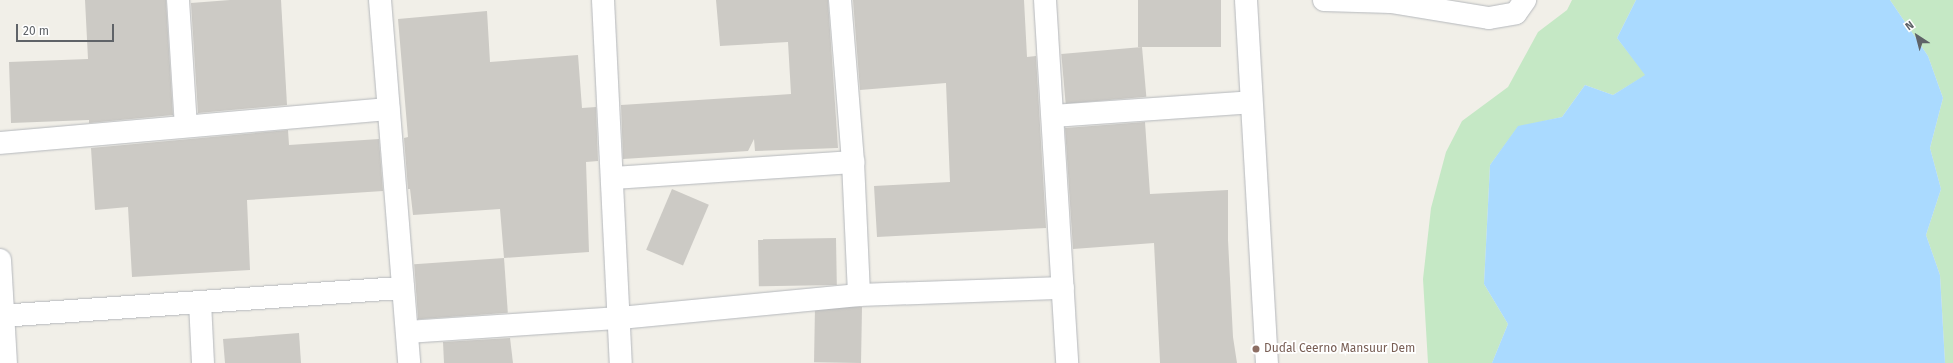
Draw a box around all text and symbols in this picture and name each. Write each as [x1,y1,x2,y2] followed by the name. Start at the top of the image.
[18,16,116,42] scale bar
[1897,16,1937,56] north arrow
[1903,18,1916,33] text: N
[23,24,49,38] text: 20 m
[1264,342,1415,356] place label: Duɗal Ceerno Mansuur Dem
[1251,344,1261,354] marker: Duɗal Ceerno Mansuur Dem

